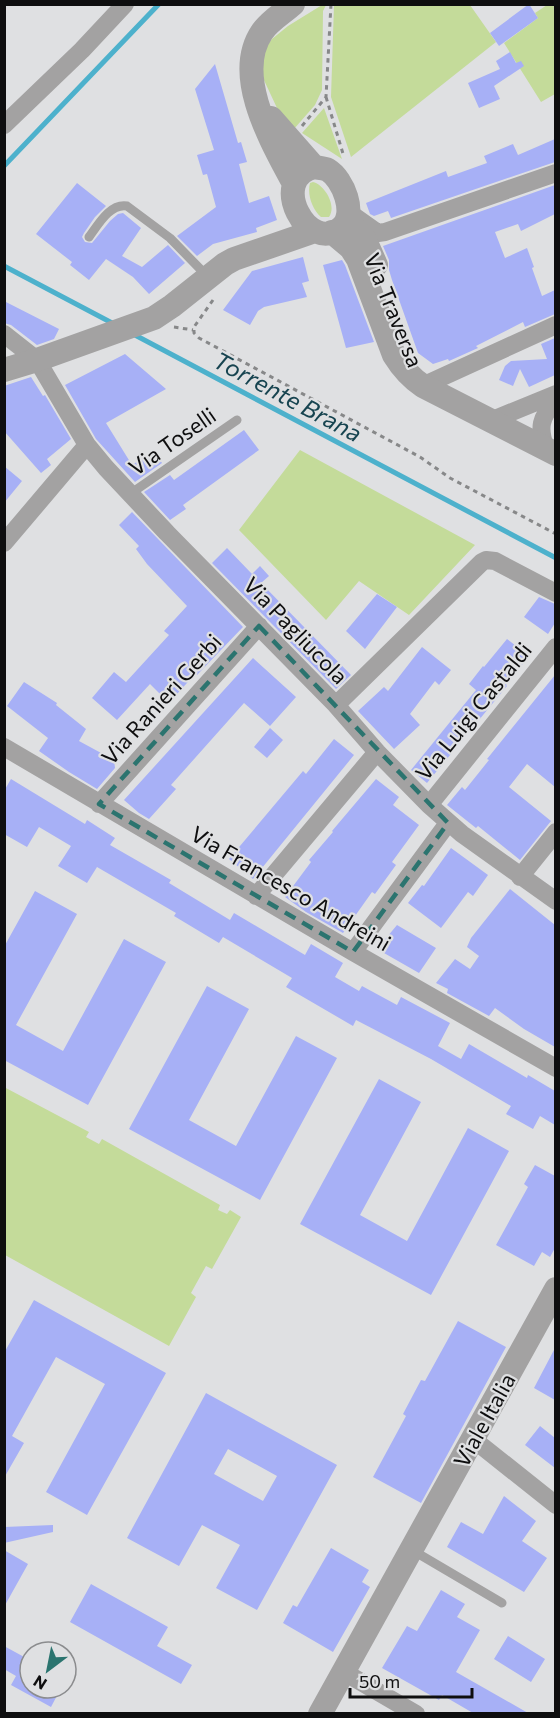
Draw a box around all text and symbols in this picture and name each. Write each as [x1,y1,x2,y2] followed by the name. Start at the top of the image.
[359,249,429,371] street label: Via Traversa
[209,345,367,447] water label: Torrente Brana
[123,401,221,481] street label: Via Toselli
[238,571,354,689] street label: Via Pagliucola
[95,628,227,770] street label: Via Ranieri Gerbi
[409,637,537,785] street label: Via Luigi Castaldi
[186,820,396,956] street label: Via Francesco Andreini
[447,1368,521,1472] street label: Viale Italia
[18,1640,78,1700] north arrow
[350,1661,472,1699] scale bar
[359,1670,400,1692] text: 50 m
[30,1672,50,1694] text: N

